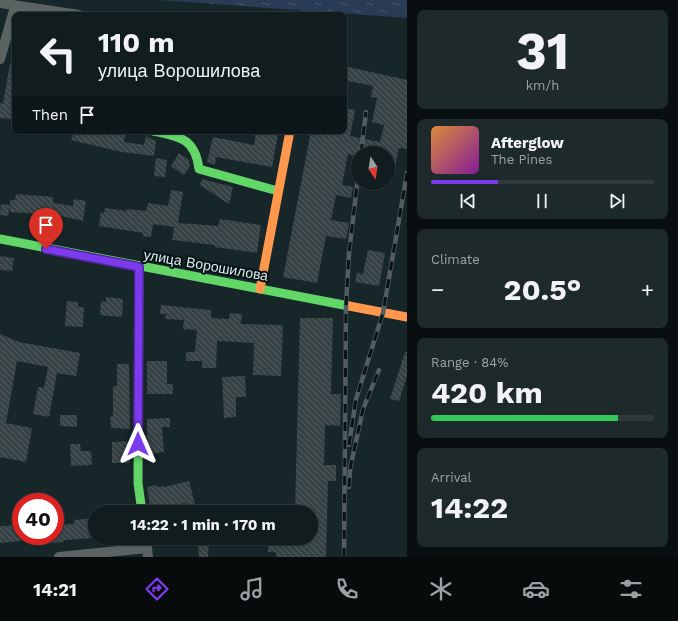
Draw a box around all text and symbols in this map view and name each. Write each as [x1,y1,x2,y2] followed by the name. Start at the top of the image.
[516,21,569,82] text: 31
[98,26,175,59] text: 110 m
[32,28,84,80] icon: left
[98,60,260,81] text: улица Ворошилова
[526,78,559,93] text: km/h
[76,104,98,126] icon: arrive
[32,106,68,124] text: Then
[491,134,564,152] text: Afterglow
[351,146,395,190] north arrow
[351,146,395,190] map controls
[491,152,552,167] text: The Pines
[457,190,479,212] icon: previous
[531,190,553,212] icon: pause
[606,190,628,212] icon: next
[29,208,63,249] pin
[35,214,57,236] icon: arrive
[142,246,270,284] street label: улица Ворошилова
[431,252,480,267] text: Climate
[504,272,581,307] text: 20.5°
[431,277,444,302] text: −
[641,277,654,302] text: +
[431,355,508,370] text: Range · 84%
[431,375,543,410] text: 420 km
[117,423,159,465] position arrow
[431,470,472,485] text: Arrival
[431,490,508,525] text: 14:22
[12,493,64,545] speed limit sign: 40
[130,516,276,534] text: 14:22 · 1 min · 170 m
[143,575,171,603] icon: directions
[238,575,266,603] icon: music
[333,575,361,603] icon: phone
[427,575,455,603] icon: climate
[522,575,550,603] icon: car
[617,575,645,603] icon: filters
[33,579,77,600] text: 14:21

